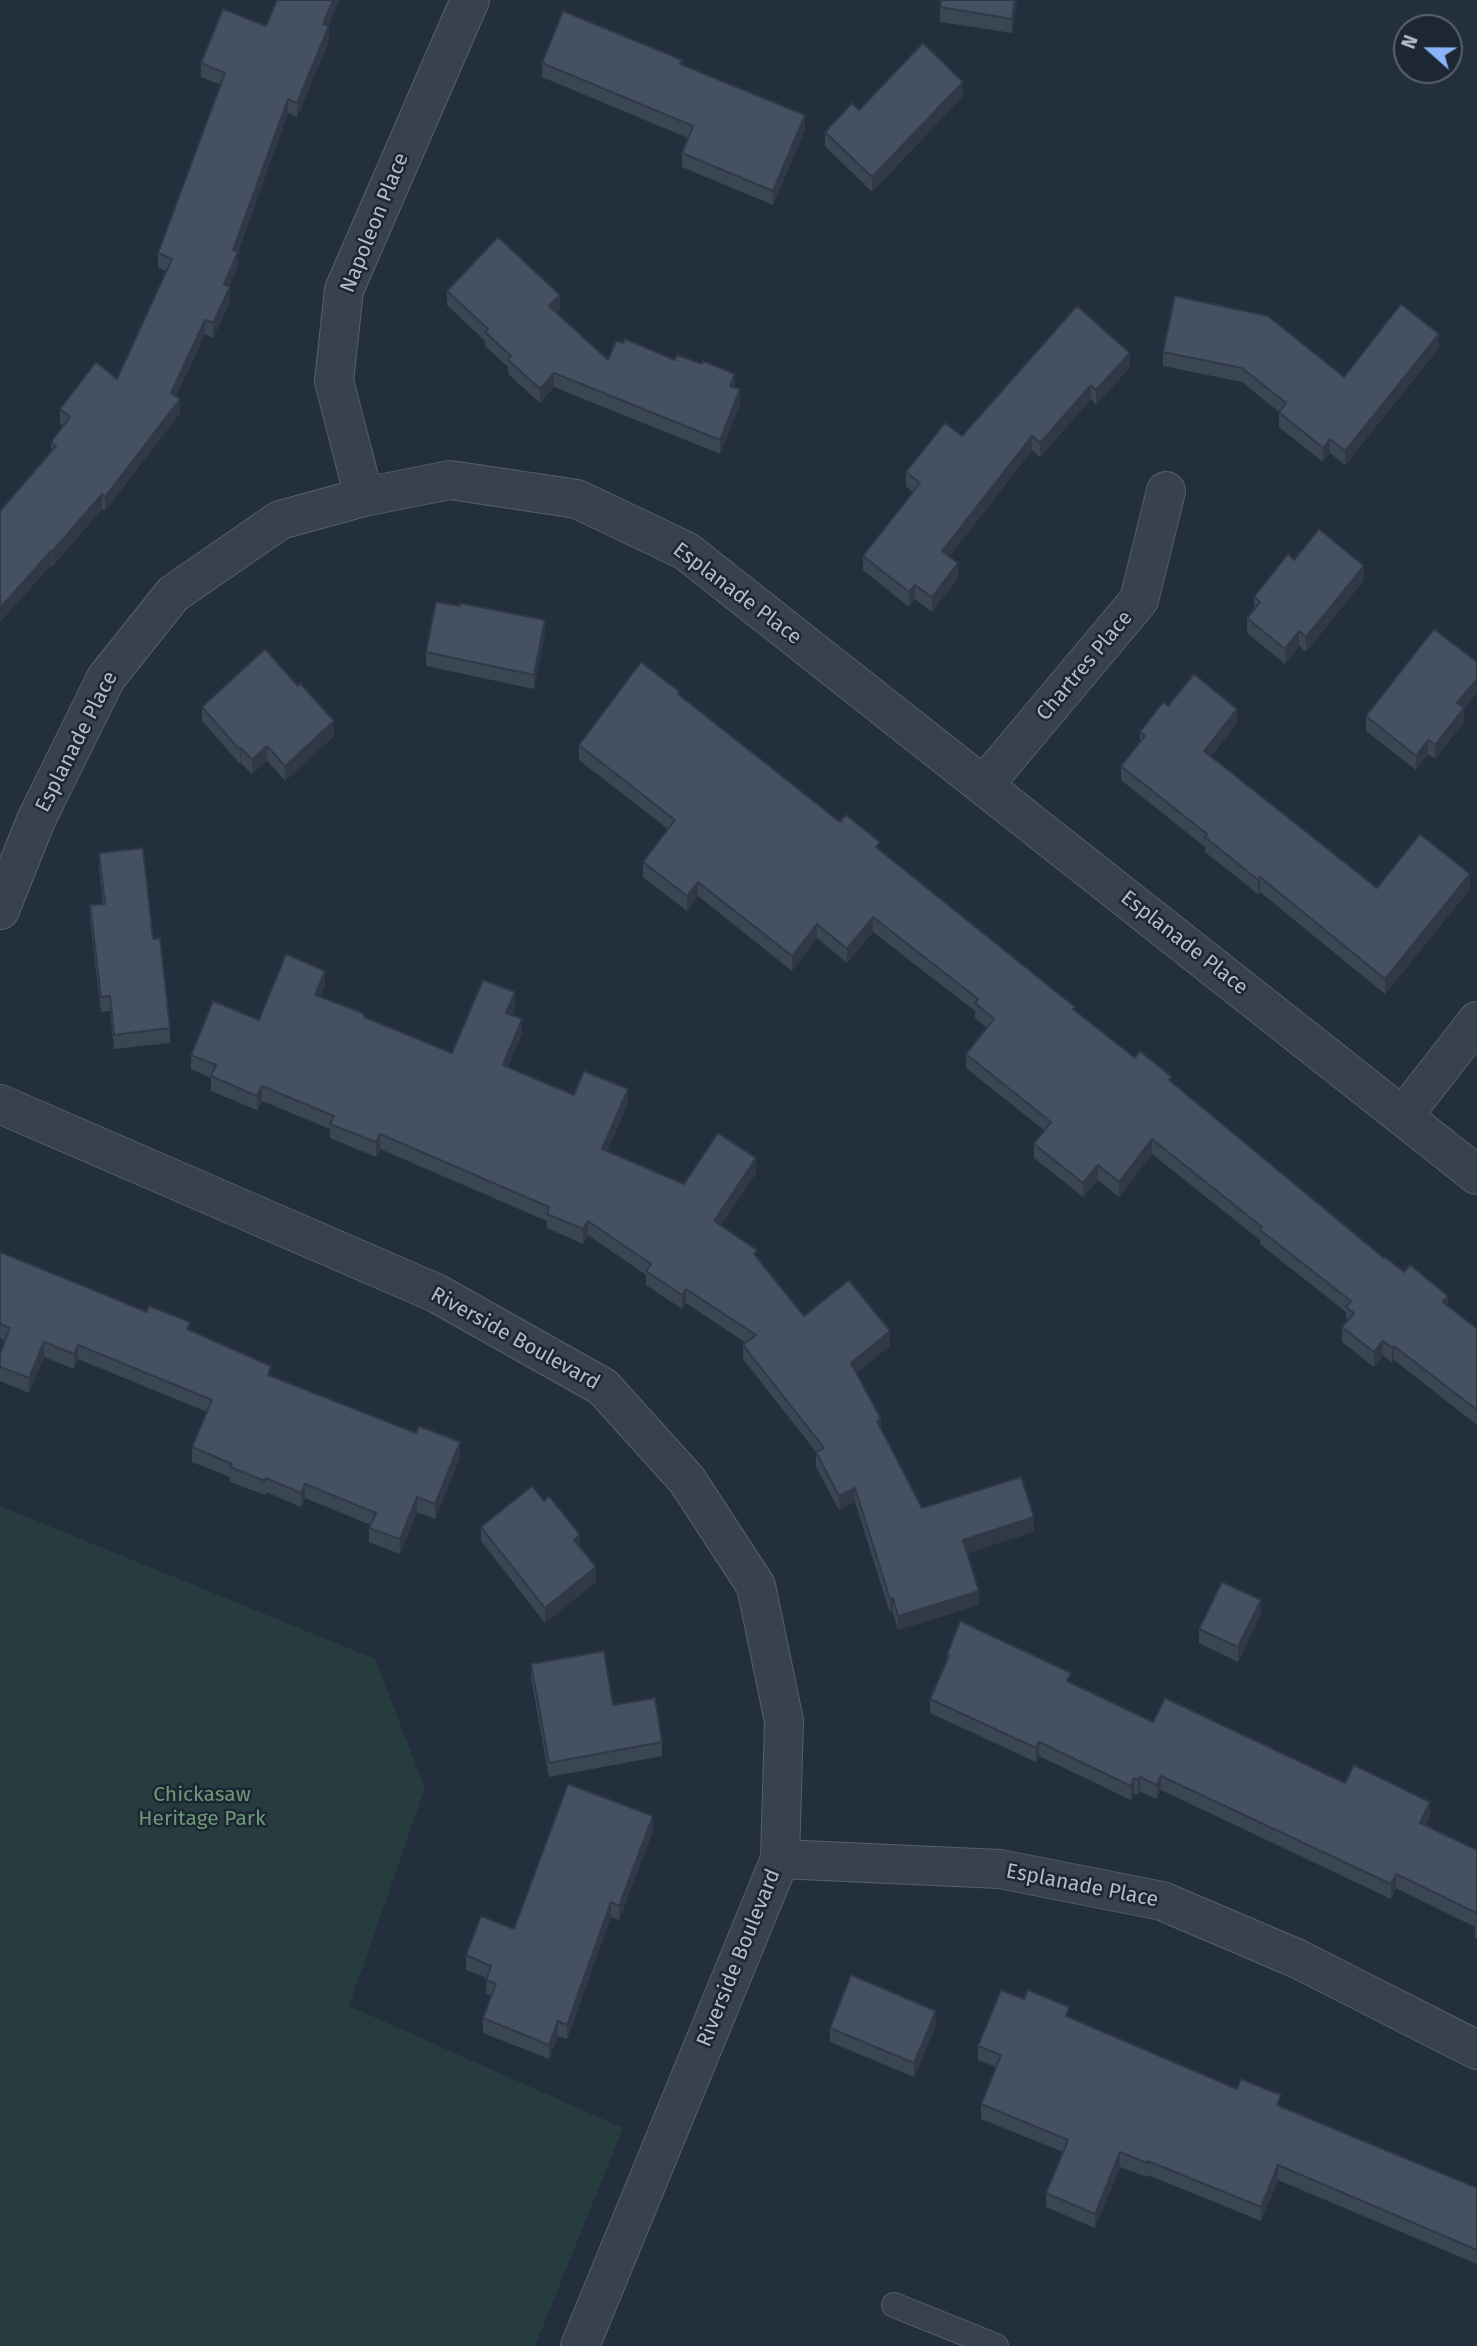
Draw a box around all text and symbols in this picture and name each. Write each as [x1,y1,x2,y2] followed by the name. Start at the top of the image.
[1393,14,1463,84] north arrow
[1397,32,1423,52] text: N
[335,149,415,297] street label: Napoleon Place
[668,537,806,651] street label: Esplanade Place
[1032,606,1138,726] street label: Chartres Place
[31,667,123,817] street label: Esplanade Place
[1115,885,1253,1001] street label: Esplanade Place
[426,1282,604,1396] street label: Riverside Boulevard
[138,1782,266,1832] park label: Chickasaw Heritage Park
[1004,1859,1160,1913] street label: Esplanade Place
[692,1865,786,2051] street label: Riverside Boulevard

